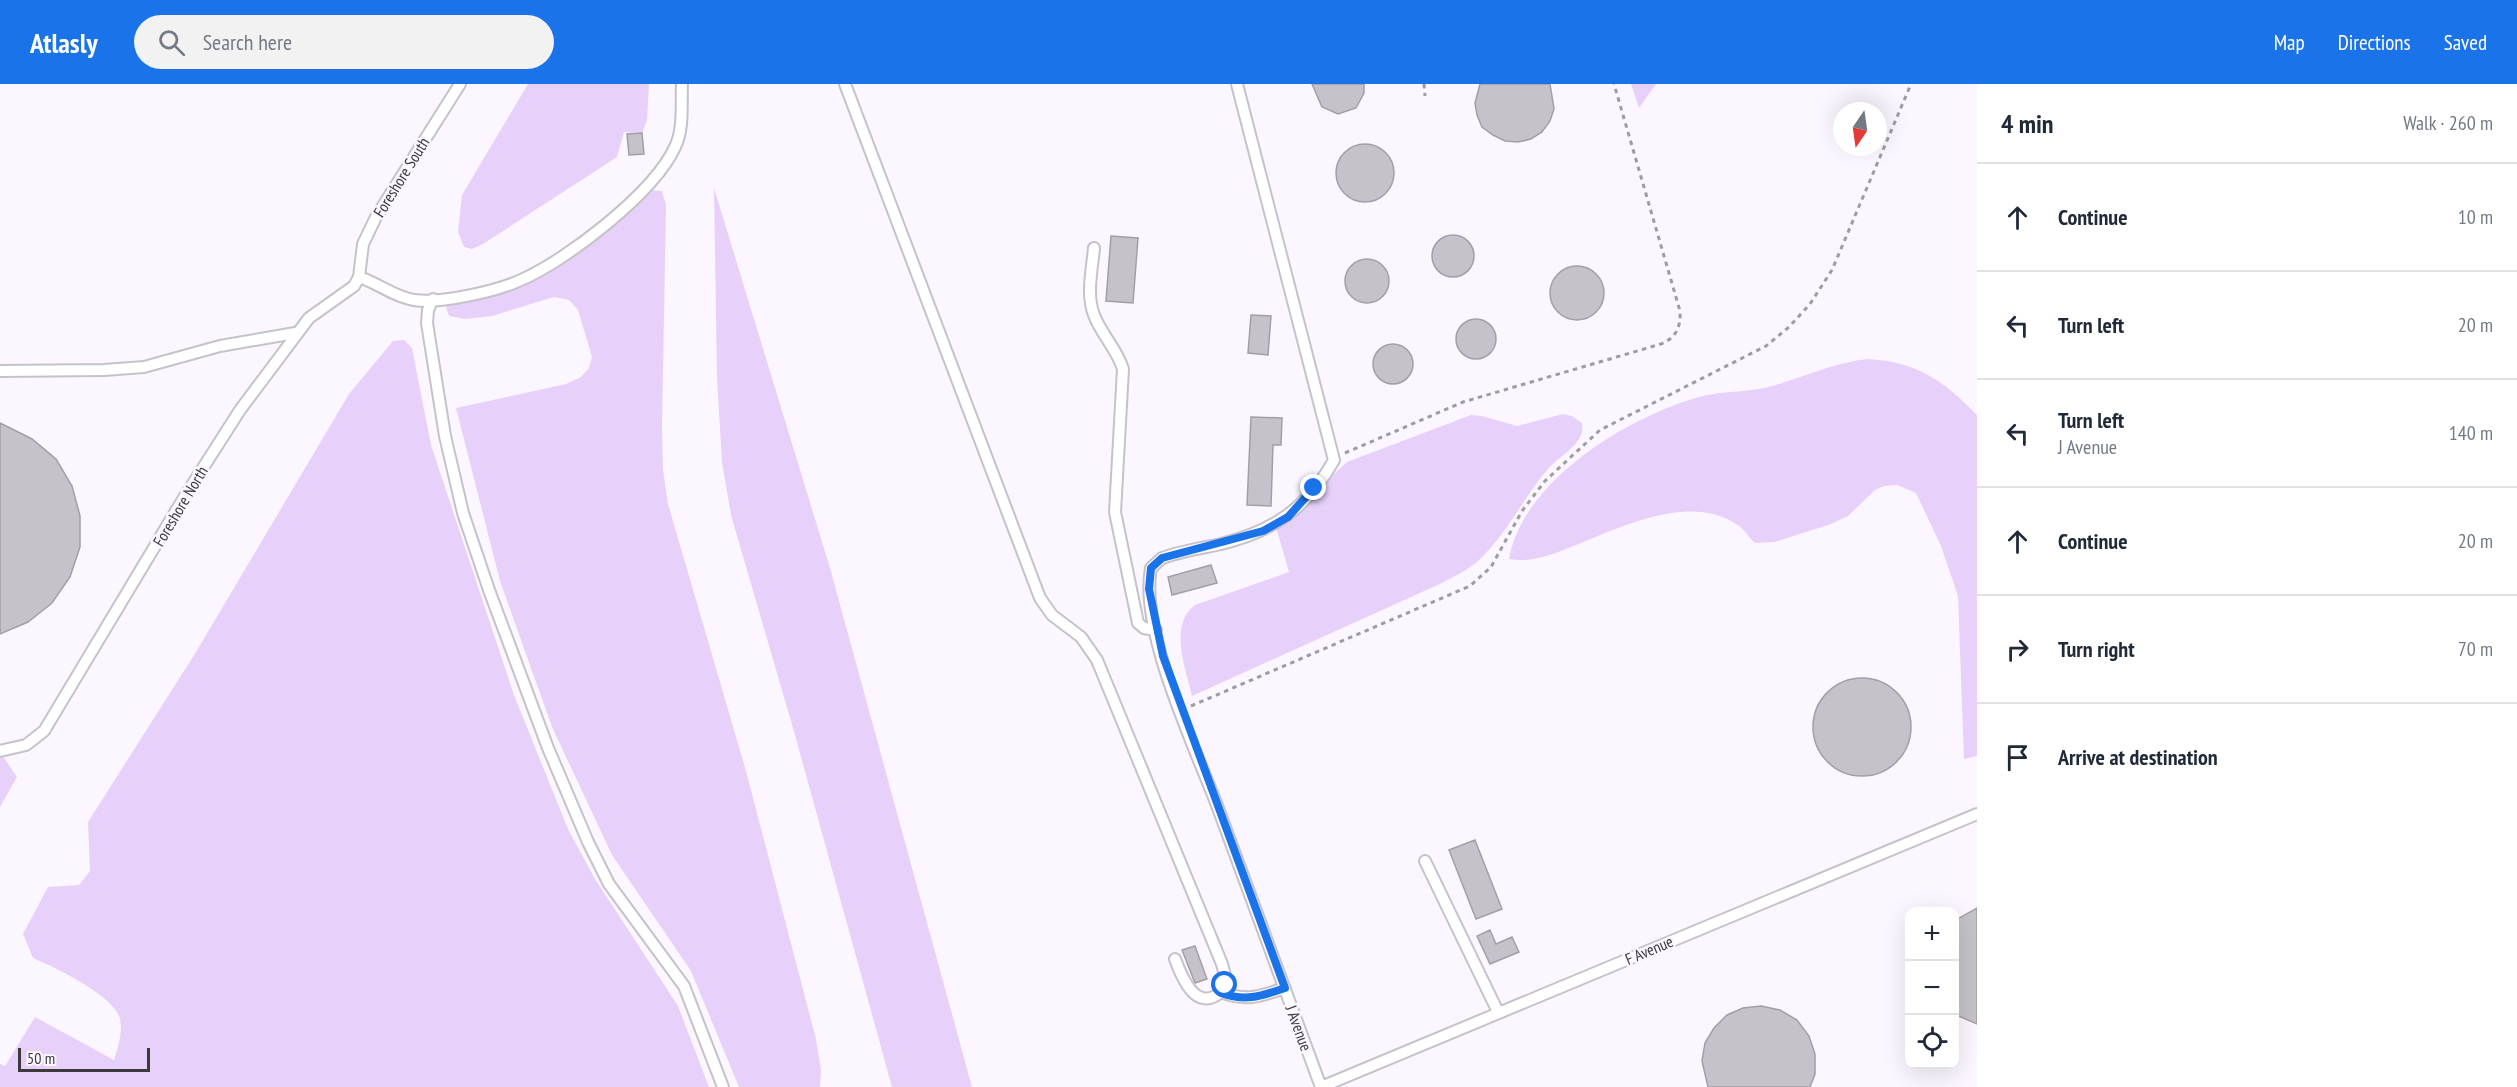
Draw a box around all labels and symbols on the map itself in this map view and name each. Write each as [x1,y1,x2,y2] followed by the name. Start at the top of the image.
[1833,102,1887,156] north arrow
[369,133,433,221] street label: Foreshore South
[148,462,212,550] street label: Foreshore North
[1300,474,1326,500] route end
[1622,931,1676,969] street label: F Avenue
[1211,971,1237,997] route start
[1281,1001,1316,1054] street label: J Avenue
[18,1045,150,1072] scale bar

